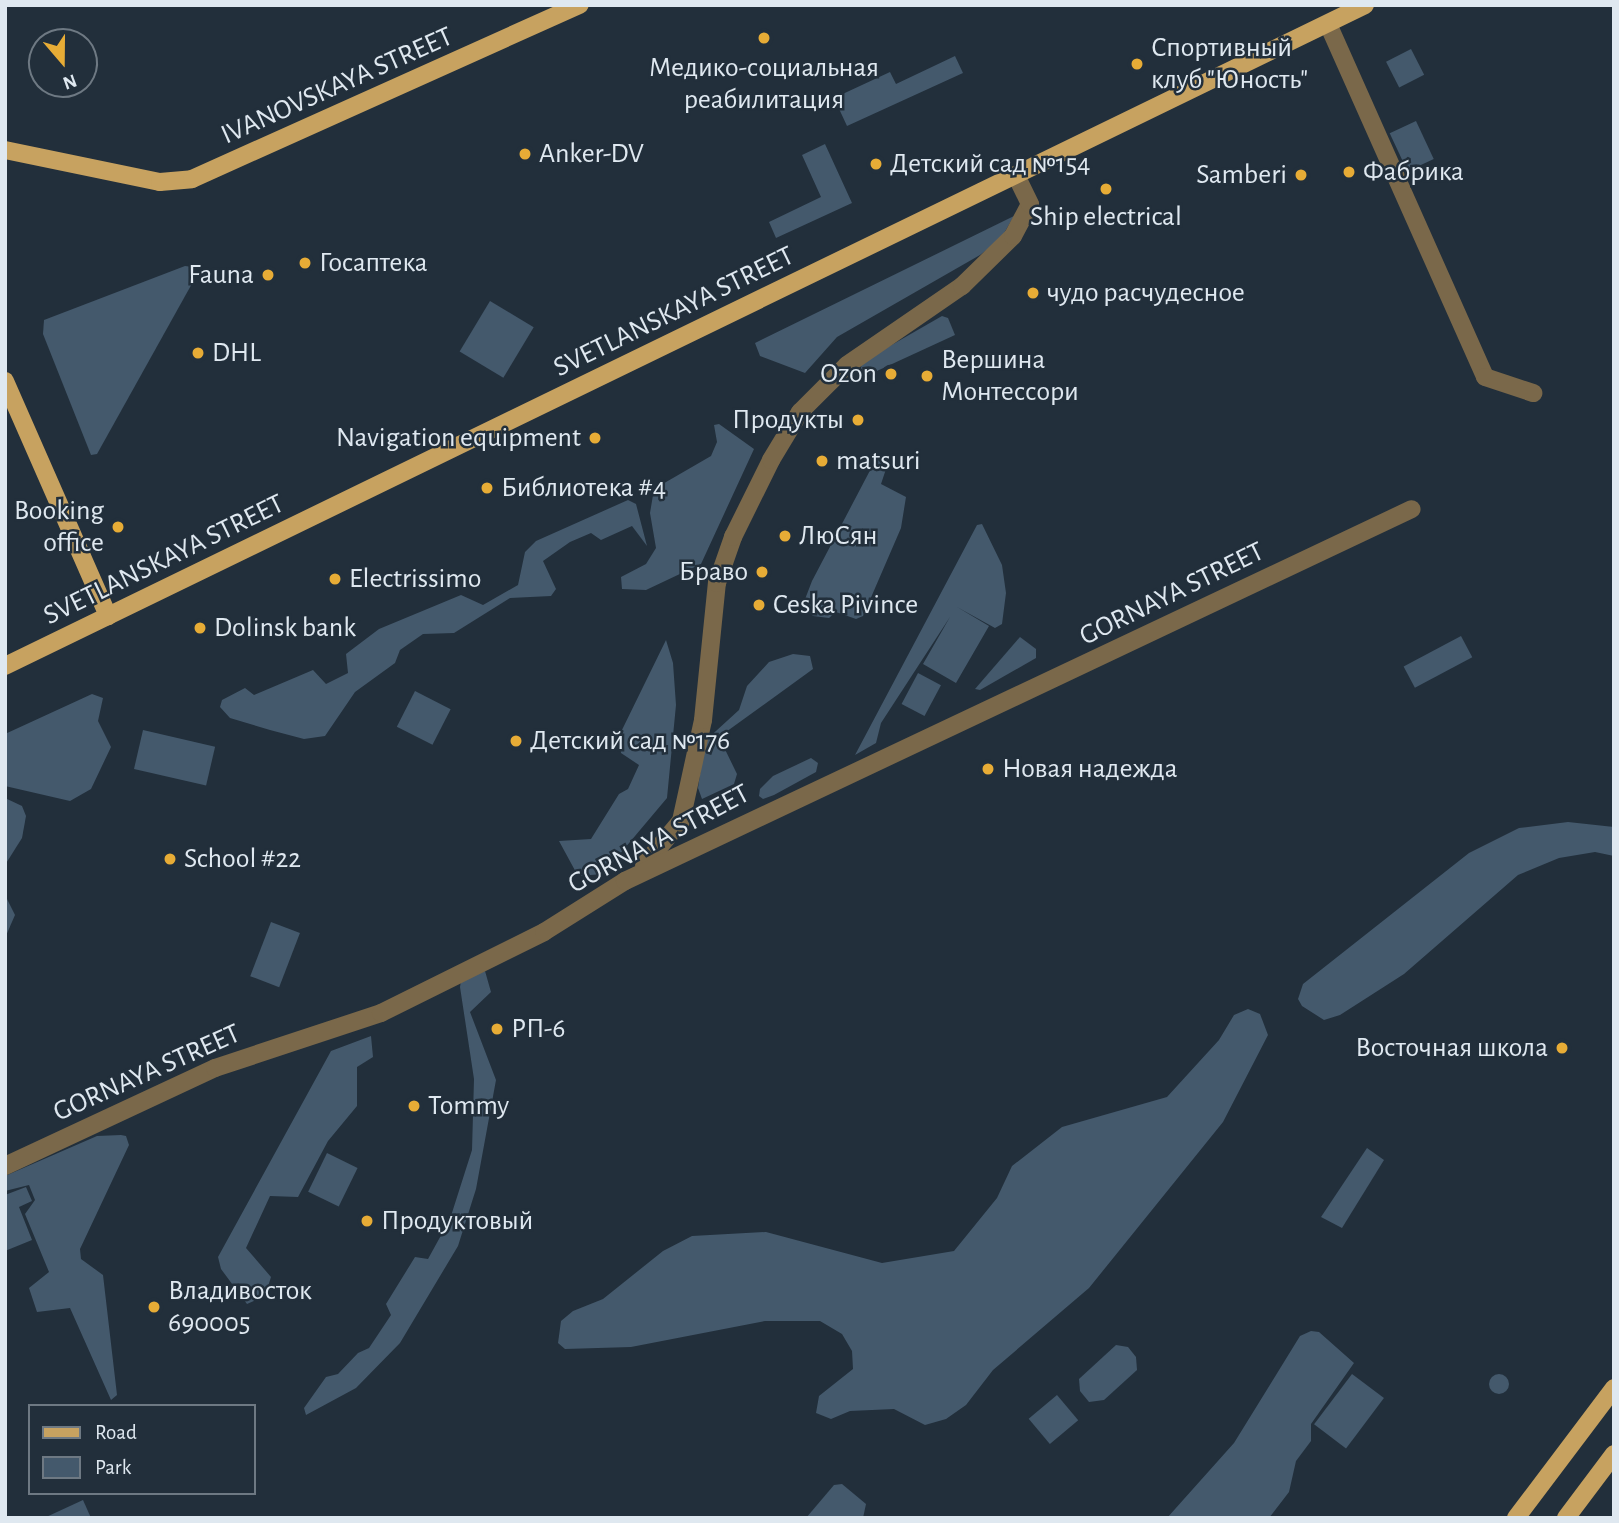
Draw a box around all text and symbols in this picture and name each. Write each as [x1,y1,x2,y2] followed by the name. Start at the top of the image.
[216,20,458,152] street label: IVANOVSKAYA STREET
[28,28,98,98] north arrow
[754,28,774,48] marker: Медико-социальная реабилитация
[1151,31,1308,97] place label: Спортивный клуб "Юность"
[649,51,879,117] place label: Медико-социальная реабилитация
[1129,56,1145,72] marker: Спортивный клуб "Юность"
[60,70,79,93] text: N
[539,137,644,171] place label: Anker-DV
[517,146,533,162] marker: Anker-DV
[890,147,1091,181] place label: Детский сад №154
[1363,155,1464,189] place label: Фабрика
[868,156,884,172] marker: Детский сад №154
[1196,158,1287,192] place label: Samberi
[1341,164,1357,180] marker: Фабрика
[1293,167,1309,183] marker: Samberi
[1098,181,1114,197] marker: Ship electrical
[1030,200,1182,234] place label: Ship electrical
[548,239,800,385] street label: SVETLANSKAYA STREET
[319,246,427,280] place label: Госаптека
[297,255,313,271] marker: Госаптека
[188,258,254,292] place label: Fauna
[260,267,276,283] marker: Fauna
[1047,276,1245,310] place label: чудо расчудесное
[1025,285,1041,301] marker: чудо расчудесное
[212,336,261,370] place label: DHL
[941,343,1079,409] place label: Вершина Монтессори
[190,345,206,361] marker: DHL
[820,357,877,391] place label: Ozon
[883,366,899,382] marker: Ozon
[919,368,935,384] marker: Вершина Монтессори
[732,403,844,437] place label: Продукты
[850,412,866,428] marker: Продукты
[336,421,581,455] place label: Navigation equipment
[587,430,603,446] marker: Navigation equipment
[836,444,920,478] place label: matsuri
[814,453,830,469] marker: matsuri
[501,471,666,505] place label: Библиотека #4
[479,480,495,496] marker: Библиотека #4
[38,487,290,633] street label: SVETLANSKAYA STREET
[14,494,104,560] place label: Booking office
[110,519,126,535] marker: Booking office
[799,519,877,553] place label: ЛюСян
[777,528,793,544] marker: ЛюСян
[1074,535,1270,653] street label: GORNAYA STREET
[679,555,748,589] place label: Браво
[349,562,481,596] place label: Electrissimo
[754,564,770,580] marker: Браво
[327,571,343,587] marker: Electrissimo
[773,588,918,622] place label: Ceska Pivince
[751,597,767,613] marker: Ceska Pivince
[214,611,356,645] place label: Dolinsk bank
[192,620,208,636] marker: Dolinsk bank
[530,724,730,758] place label: Детский сад №176
[508,733,524,749] marker: Детский сад №176
[1002,752,1178,786] place label: Новая надежда
[980,761,996,777] marker: Новая надежда
[562,777,756,901] street label: GORNAYA STREET
[184,842,301,876] place label: School #22
[162,851,178,867] marker: School #22
[511,1012,565,1046] place label: РП-6
[48,1017,246,1129] street label: GORNAYA STREET
[489,1021,505,1037] marker: РП-6
[1355,1031,1548,1065] place label: Восточная школа
[1554,1040,1570,1056] marker: Восточная школа
[428,1089,509,1123] place label: Tommy
[406,1098,422,1114] marker: Tommy
[381,1204,533,1238] place label: Продуктовый
[359,1213,375,1229] marker: Продуктовый
[168,1274,312,1340] place label: Владивосток 690005
[146,1299,162,1315] marker: Владивосток 690005
[28,1404,256,1495] legend
[95,1422,137,1443] text: Road
[95,1457,131,1478] text: Park

